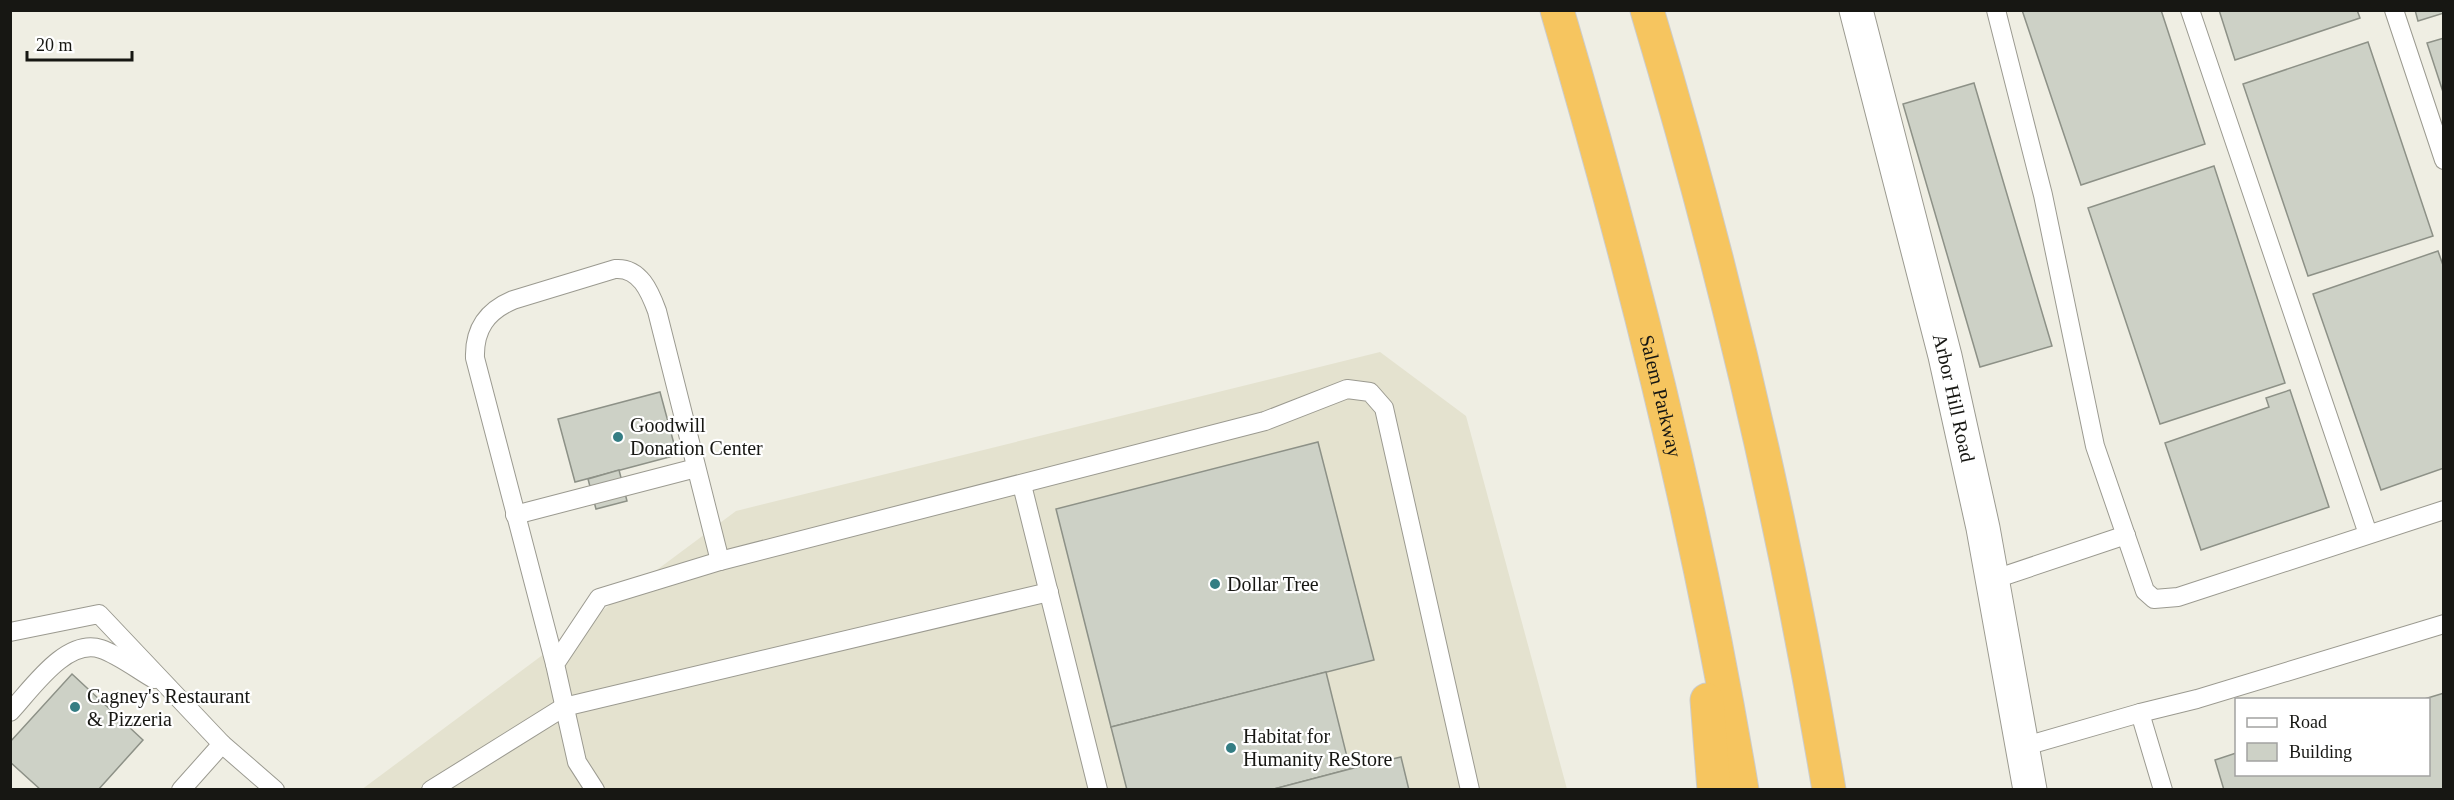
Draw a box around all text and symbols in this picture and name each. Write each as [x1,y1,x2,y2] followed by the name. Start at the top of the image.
[27,24,132,62] scale bar
[36,35,73,55] text: 20 m
[1929,331,1979,464] street label: Arbor Hill Road
[1636,333,1686,460] street label: Salem Parkway
[630,414,763,459] place label: Goodwill Donation Center
[611,430,625,444] marker: Goodwill Donation Center
[1227,573,1319,595] place label: Dollar Tree
[1208,577,1222,591] marker: Dollar Tree
[87,685,250,730] place label: Cagney's Restaurant & Pizzeria
[2235,698,2430,776] legend
[68,700,82,714] marker: Cagney's Restaurant & Pizzeria
[2289,712,2327,732] text: Road
[1243,725,1393,771] place label: Habitat for Humanity ReStore
[1224,741,1238,755] marker: Habitat for Humanity ReStore
[2289,742,2352,762] text: Building

